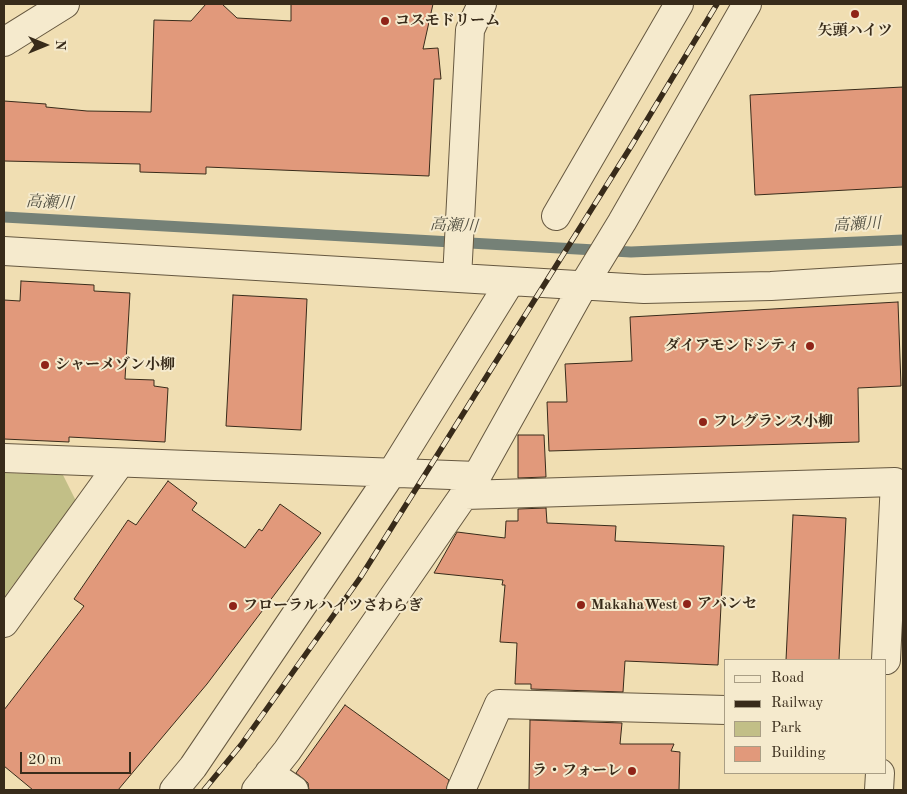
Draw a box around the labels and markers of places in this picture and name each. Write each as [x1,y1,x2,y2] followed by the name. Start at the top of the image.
[849,8,861,20] marker: 矢頭ハイツ
[395,12,500,30] place label: コスモドリーム
[379,15,391,27] marker: コスモドリーム
[818,22,892,40] place label: 矢頭ハイツ
[665,337,800,355] place label: ダイアモンドシティ
[804,340,816,352] marker: ダイアモンドシティ
[55,356,175,374] place label: シャーメゾン小柳
[39,359,51,371] marker: シャーメゾン小柳
[713,413,833,431] place label: フレグランス小柳
[697,416,709,428] marker: フレグランス小柳
[697,595,757,613] place label: アバンセ
[591,596,678,614] place label: MakahaWest
[243,597,423,615] place label: フローラルハイツさわらぎ
[681,598,693,610] marker: アバンセ
[575,599,587,611] marker: MakahaWest
[227,600,239,612] marker: フローラルハイツさわらぎ
[532,762,622,780] place label: ラ・フォーレ
[626,765,638,777] marker: ラ・フォーレ

